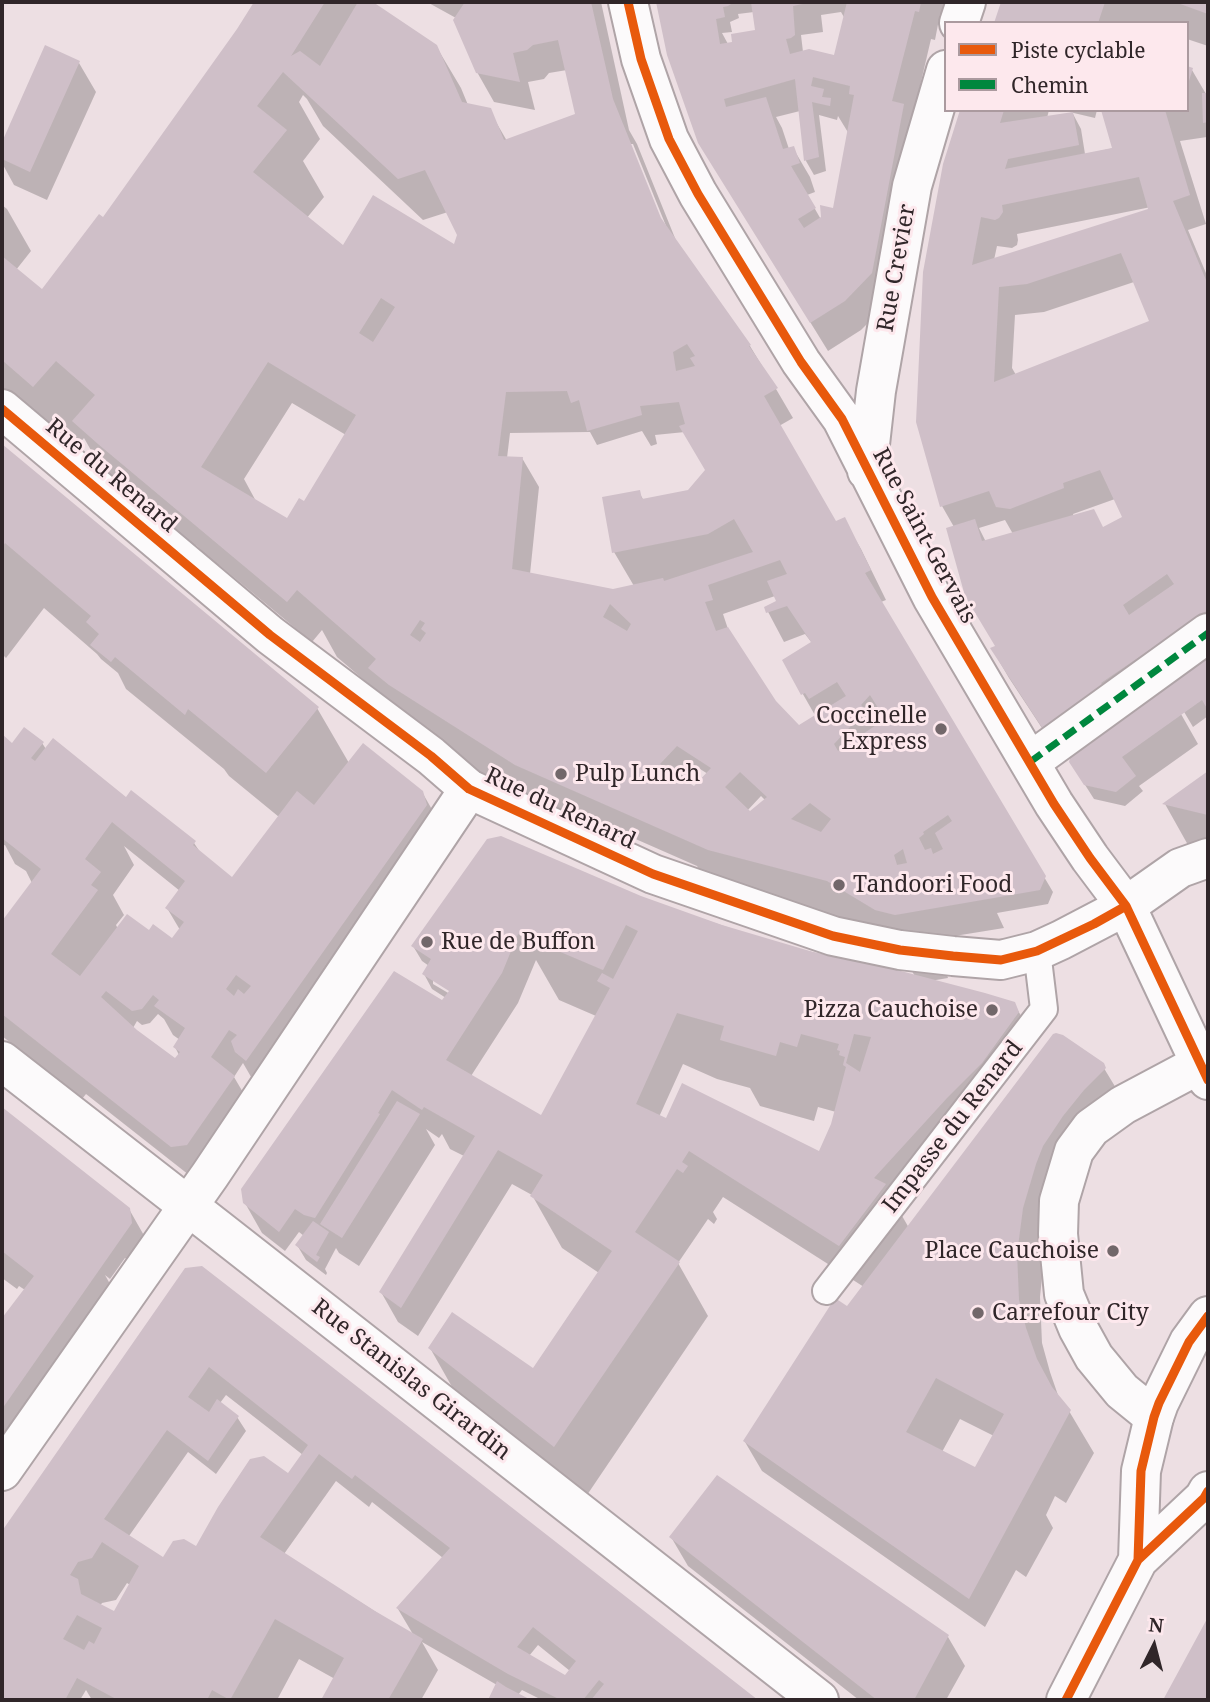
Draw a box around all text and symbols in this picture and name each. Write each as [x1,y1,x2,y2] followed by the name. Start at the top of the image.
[944,21,1189,112] legend
[1011,36,1145,64] text: Piste cyclable
[1011,71,1089,99] text: Chemin
[872,202,922,334] street label: Rue Crevier
[40,413,182,539] street label: Rue du Renard
[866,444,982,628] street label: Rue Saint-Gervais
[816,702,927,756] place label: Coccinelle Express
[933,721,949,737] marker: Coccinelle Express
[575,760,700,788] place label: Pulp Lunch
[480,762,640,856] street label: Rue du Renard
[553,766,569,782] marker: Pulp Lunch
[853,871,1012,899] place label: Tandoori Food
[831,877,847,893] marker: Tandoori Food
[441,928,595,956] place label: Rue de Buffon
[419,934,435,950] marker: Rue de Buffon
[803,996,978,1024] place label: Pizza Cauchoise
[984,1002,1000,1018] marker: Pizza Cauchoise
[877,1035,1029,1219] street label: Impasse du Renard
[925,1237,1099,1265] place label: Place Cauchoise
[1105,1243,1121,1259] marker: Place Cauchoise
[306,1294,516,1466] street label: Rue Stanislas Girardin
[992,1299,1149,1327] place label: Carrefour City
[970,1305,986,1321] marker: Carrefour City
[1119,1611,1189,1681] north arrow
[1147,1611,1165,1639] text: N

